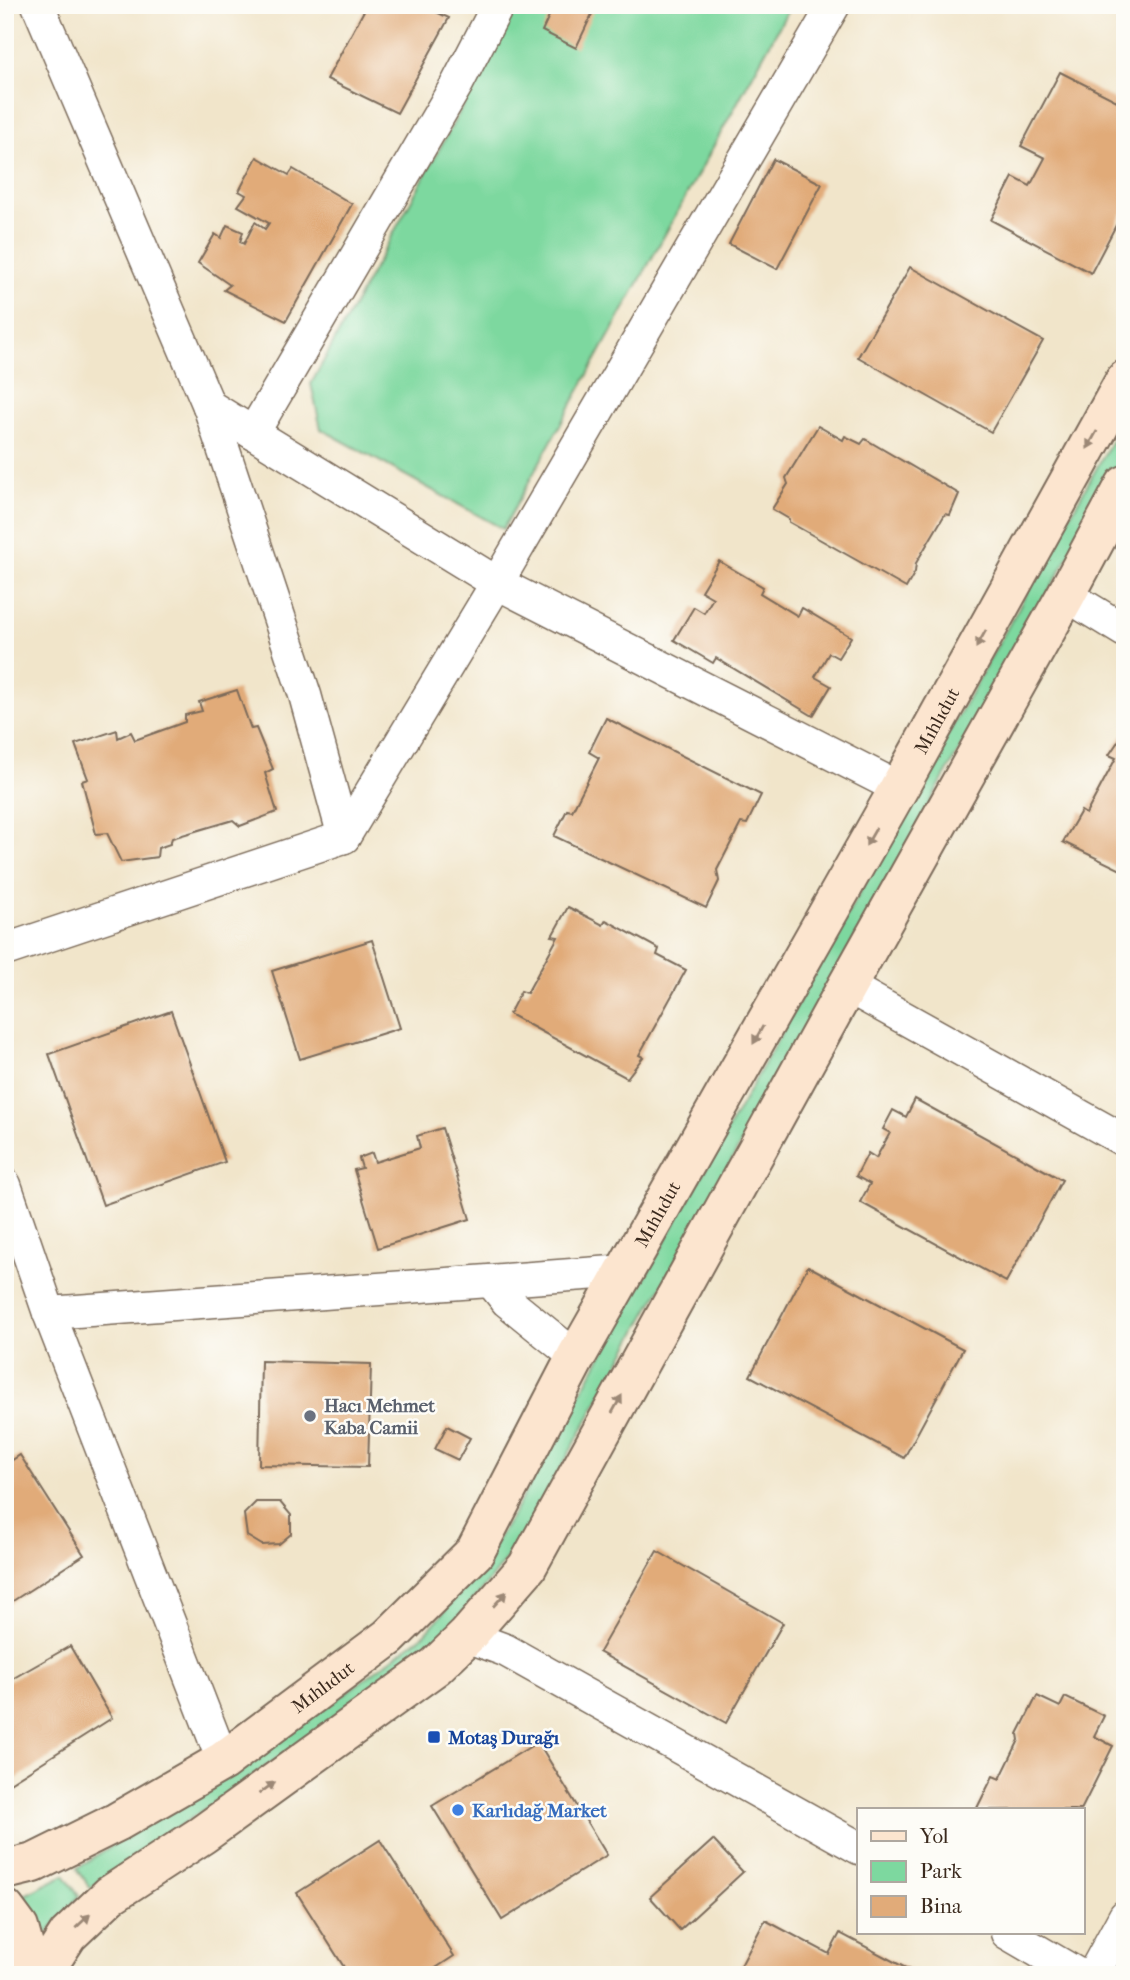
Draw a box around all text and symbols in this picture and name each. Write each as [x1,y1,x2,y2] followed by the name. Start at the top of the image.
[1086,430,1098,449] one-way arrow
[975,629,987,648] one-way arrow
[910,684,965,758] street label: Mıhlıdut
[864,828,877,847] one-way arrow
[752,1025,764,1045] one-way arrow
[631,1177,686,1251] street label: Mıhlıdut
[324,1395,435,1439] place label: Hacı Mehmet Kaba Camii
[611,1395,623,1414] one-way arrow
[302,1408,318,1424] marker: Hacı Mehmet Kaba Camii
[492,1590,507,1607] one-way arrow
[288,1657,359,1718] street label: Mıhlıdut
[447,1727,560,1749] place label: Motaş Durağı
[426,1729,442,1745] marker: Motaş Durağı
[258,1781,276,1795] one-way arrow
[472,1800,607,1822] place label: Karlıdağ Market
[450,1802,466,1818] marker: Karlıdağ Market
[857,1808,1084,1934] legend
[919,1824,949,1848] text: Yol
[920,1859,962,1883] text: Park
[920,1894,962,1918] text: Bina
[74,1913,91,1929] one-way arrow

